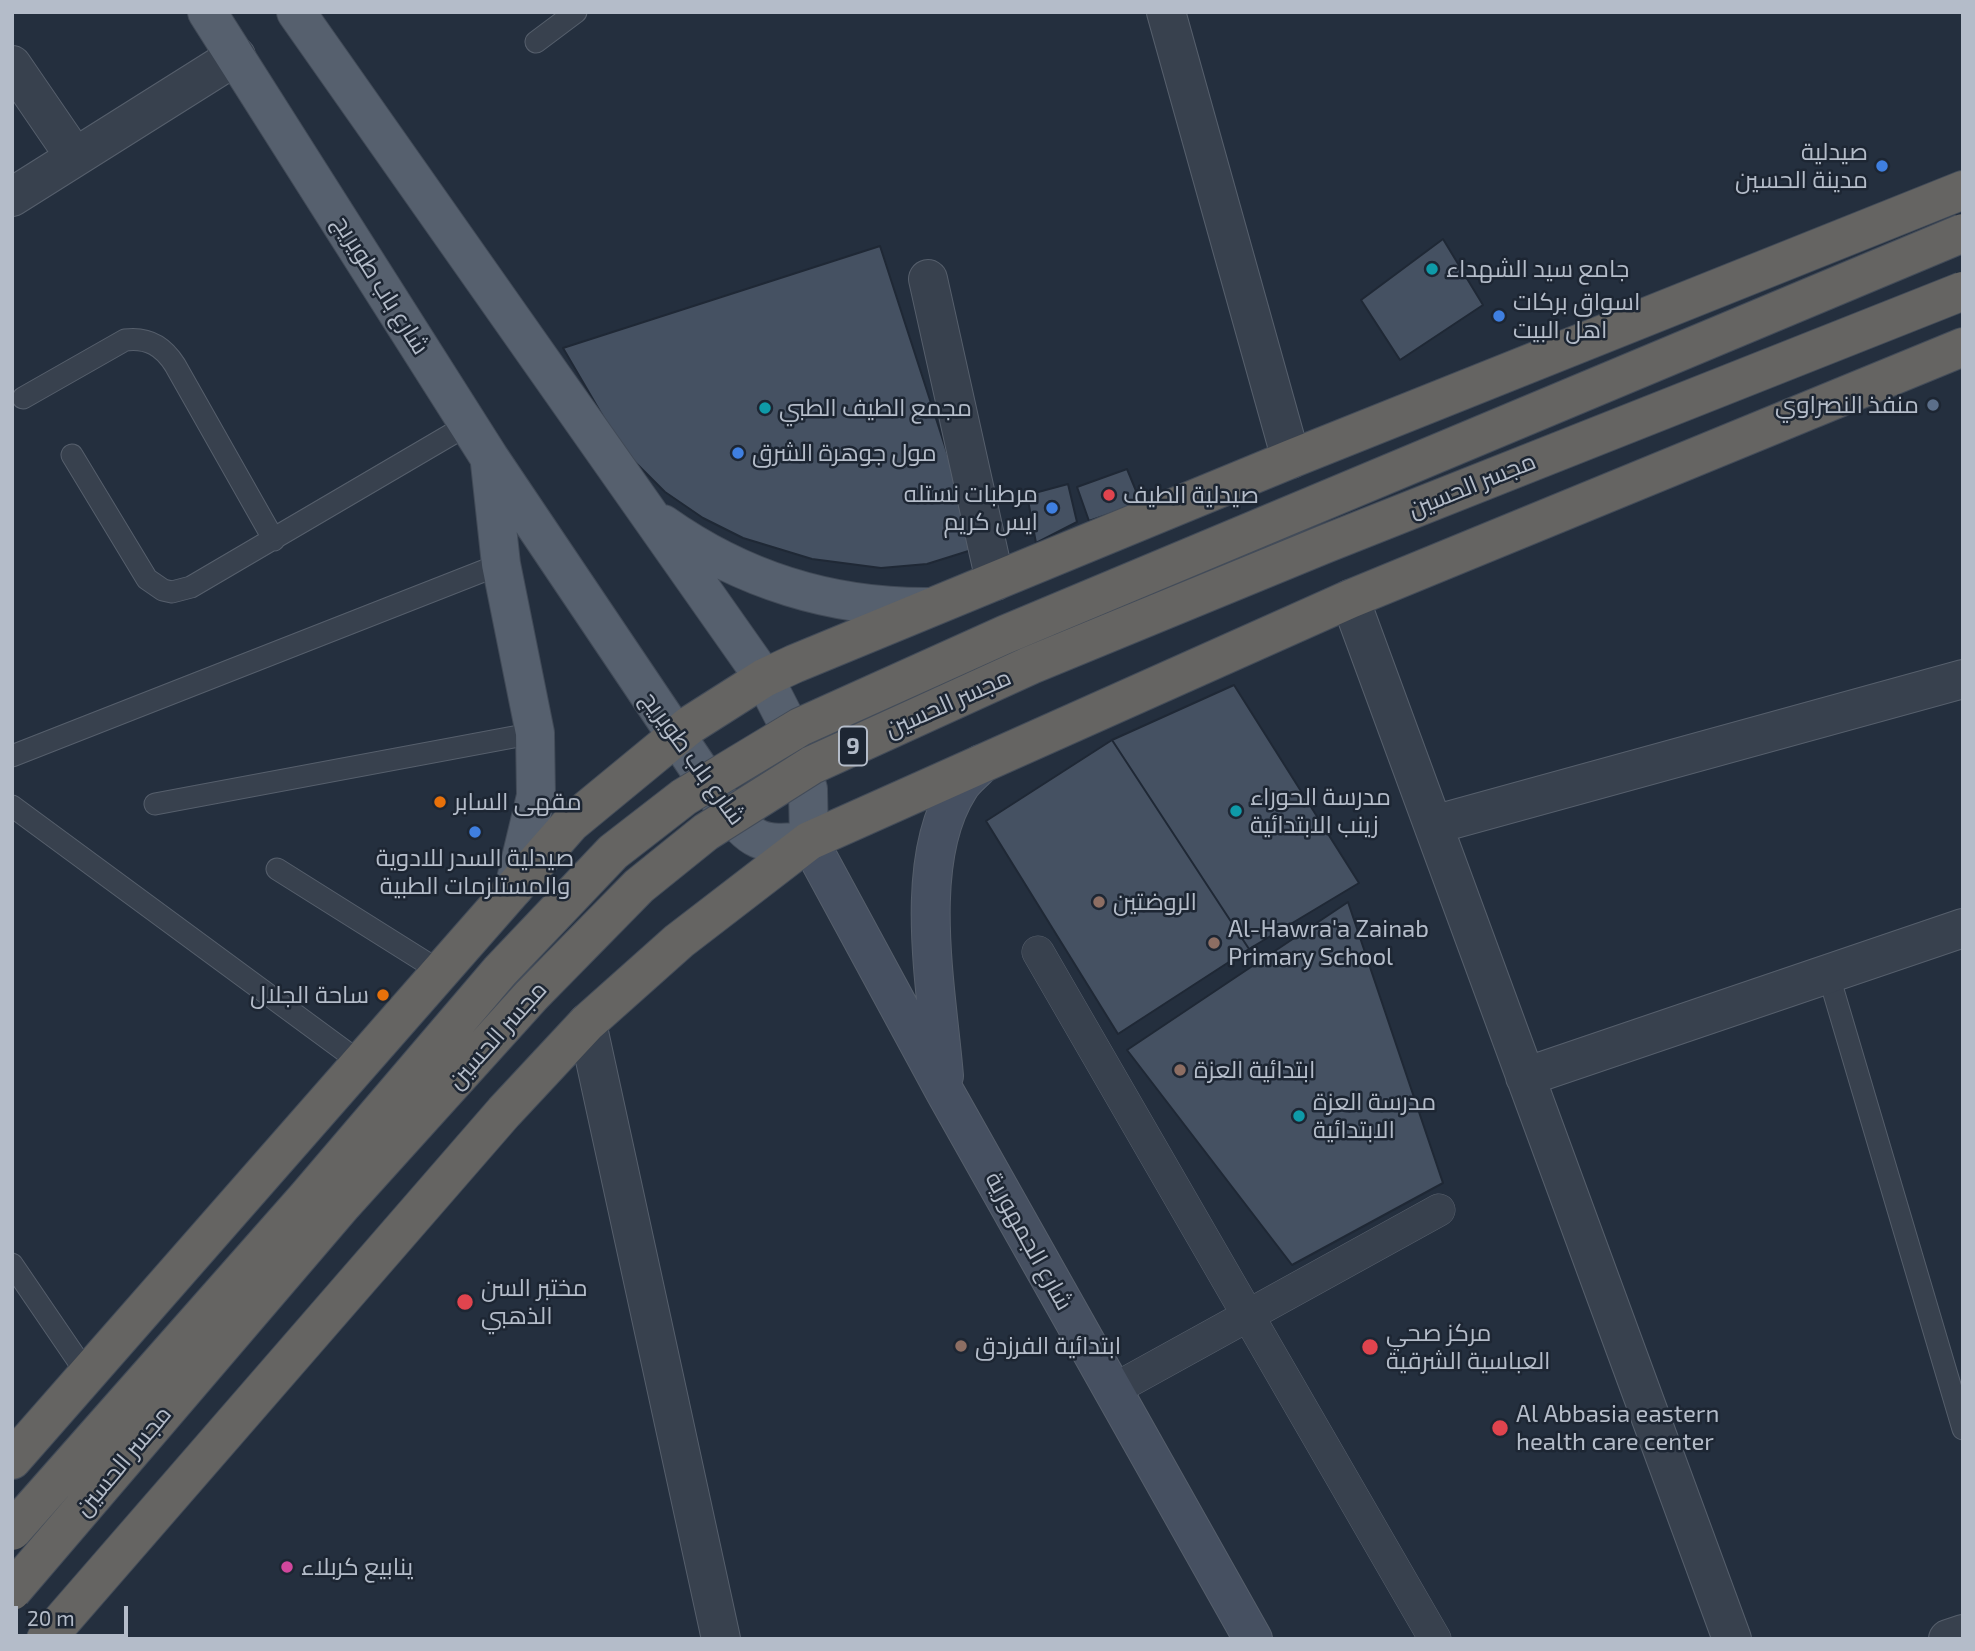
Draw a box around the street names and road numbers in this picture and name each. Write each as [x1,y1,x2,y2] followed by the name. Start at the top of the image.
[327,210,435,360] street label: شارع باب طويريج
[1404,446,1540,524] street label: مجسر الحسين
[881,662,1015,744] street label: مجسر الحسين
[635,685,751,831] street label: شارع باب طويريج
[839,726,867,766] road number: 9
[441,975,553,1095] street label: مجسر الحسين
[979,1167,1079,1315] street label: شارع الجمهورية
[69,1400,177,1522] street label: مجسر الحسين

